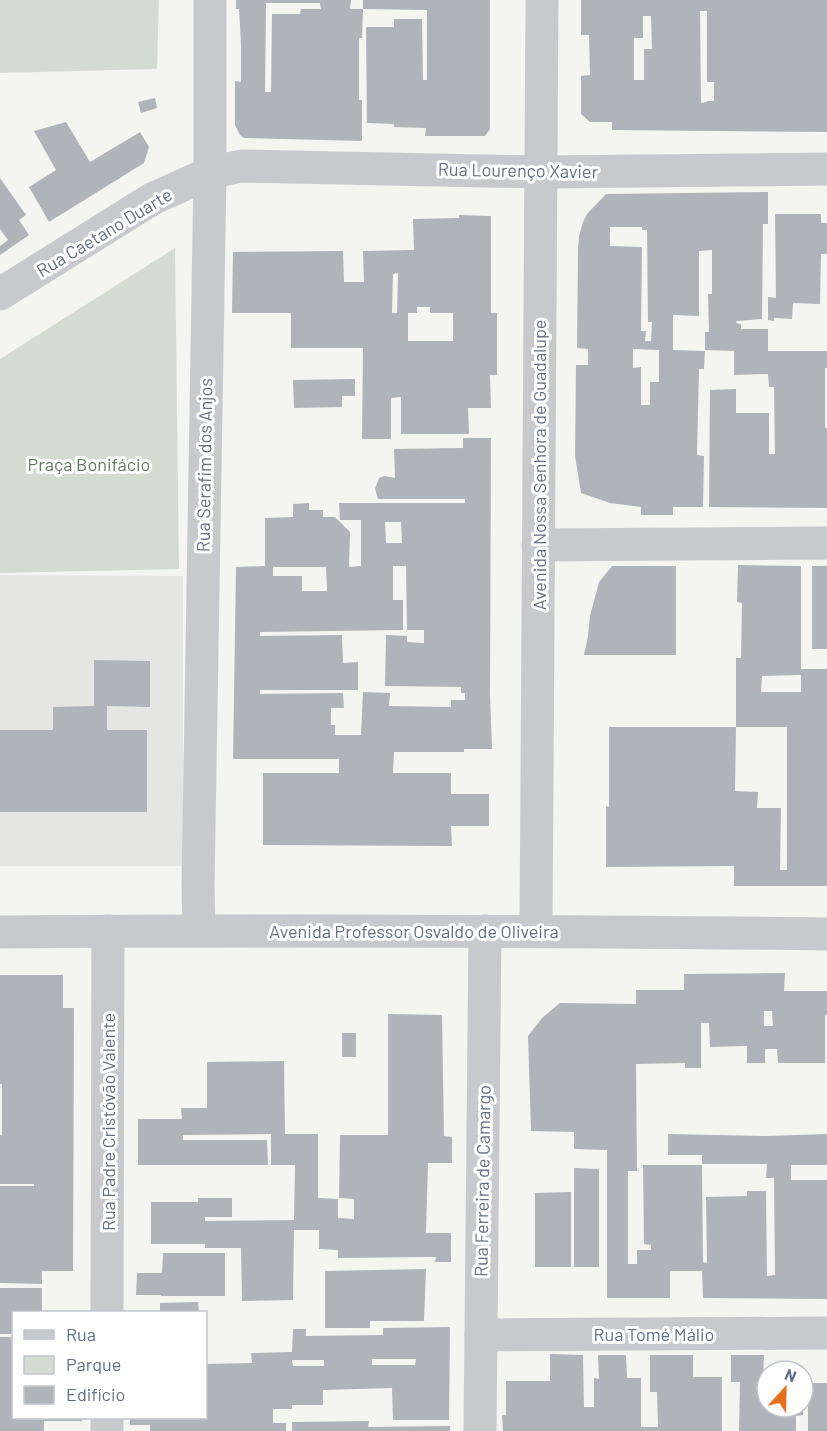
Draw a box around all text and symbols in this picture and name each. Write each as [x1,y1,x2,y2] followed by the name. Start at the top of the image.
[438,158,599,182] street label: Rua Lourenço Xavier
[32,183,176,281] street label: Rua Caetano Duarte
[528,320,550,610] street label: Avenida Nossa Senhora de Guadalupe
[191,378,217,552] street label: Rua Serafim dos Anjos
[28,453,150,475] park label: Praça Bonifácio
[269,920,559,942] street label: Avenida Professor Osvaldo de Oliveira
[97,1013,119,1231] street label: Rua Padre Cristóvão Valente
[469,1085,495,1277] street label: Rua Ferreira de Camargo
[12,1311,207,1419] legend
[66,1323,96,1345] text: Rua
[594,1323,714,1345] street label: Rua Tomé Málio
[66,1353,121,1375] text: Parque
[755,1359,815,1419] north arrow
[782,1364,799,1385] text: N
[66,1383,125,1405] text: Edifício

